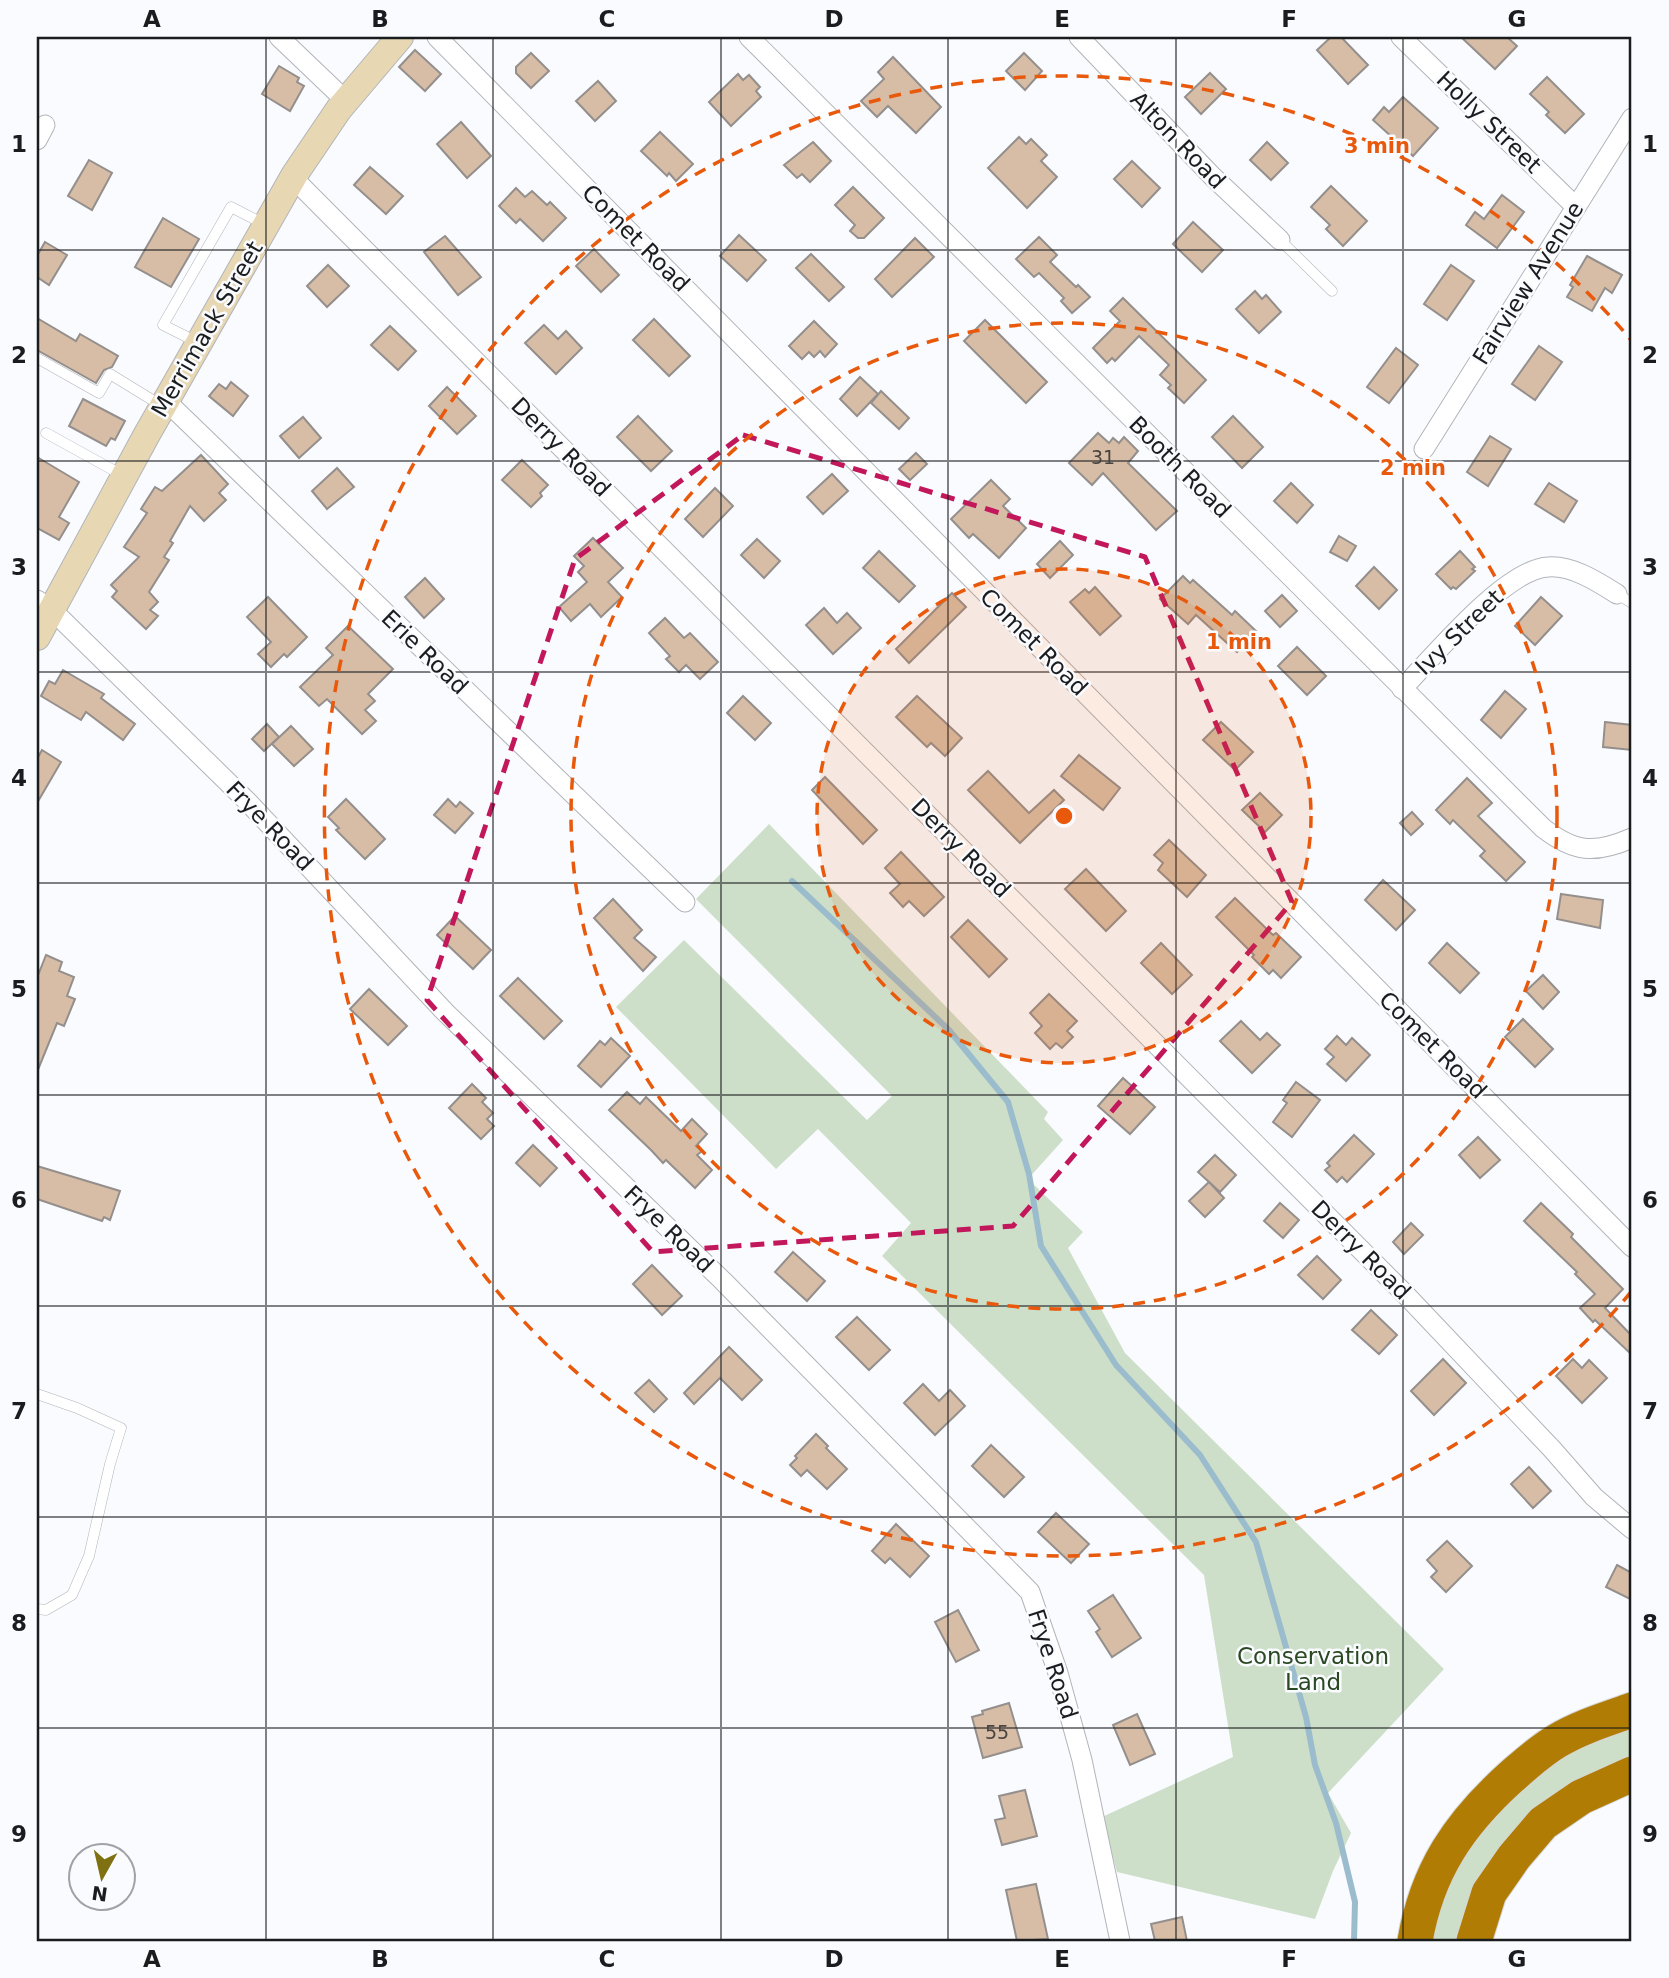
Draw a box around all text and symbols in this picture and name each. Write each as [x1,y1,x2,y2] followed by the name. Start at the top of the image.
[143,6,161,32] text: A
[371,6,389,32] text: B
[599,6,615,32] text: C
[824,6,844,32] text: D
[1054,6,1070,32] text: E
[1281,6,1297,32] text: F
[1508,6,1526,32] text: G
[1431,66,1547,178] street label: Holly Street
[1125,86,1231,194] street label: Alton Road
[11,131,27,157] text: 1
[1642,131,1658,157] text: 1
[1344,134,1410,158] text: 3 min
[577,179,695,297] street label: Comet Road
[1467,197,1589,369] street label: Fairview Avenue
[146,237,268,421] street label: Merrimack Street
[11,342,27,368] text: 2
[1642,342,1658,368] text: 2
[506,392,616,502] street label: Derry Road
[1124,411,1236,523] street label: Booth Road
[1091,446,1115,468] house number: 31
[1380,456,1446,480] text: 2 min
[11,554,27,580] text: 3
[1642,554,1658,580] text: 3
[975,583,1093,701] street label: Comet Road
[1410,584,1508,680] street label: Ivy Street
[377,605,473,699] street label: Erie Road
[1206,630,1272,654] text: 1 min
[11,765,27,791] text: 4
[1642,765,1658,791] text: 4
[221,776,319,876] street label: Frye Road
[906,793,1016,903] street label: Derry Road
[1052,804,1076,828] centre of rings
[11,976,27,1002] text: 5
[1642,976,1658,1002] text: 5
[1374,986,1492,1104] street label: Comet Road
[619,1180,719,1278] street label: Frye Road
[11,1187,27,1213] text: 6
[1642,1187,1658,1213] text: 6
[1306,1195,1416,1305] street label: Derry Road
[11,1398,27,1424] text: 7
[1642,1398,1658,1424] text: 7
[1023,1606,1083,1722] street label: Frye Road
[11,1610,27,1636] text: 8
[1642,1610,1658,1636] text: 8
[1237,1643,1389,1695] park label: Conservation Land
[985,1721,1009,1743] house number: 55
[11,1821,27,1847] text: 9
[1642,1821,1658,1847] text: 9
[66,1842,136,1912] north arrow
[90,1882,109,1906] text: N
[143,1946,161,1972] text: A
[371,1946,389,1972] text: B
[599,1946,615,1972] text: C
[824,1946,844,1972] text: D
[1054,1946,1070,1972] text: E
[1281,1946,1297,1972] text: F
[1508,1946,1526,1972] text: G

